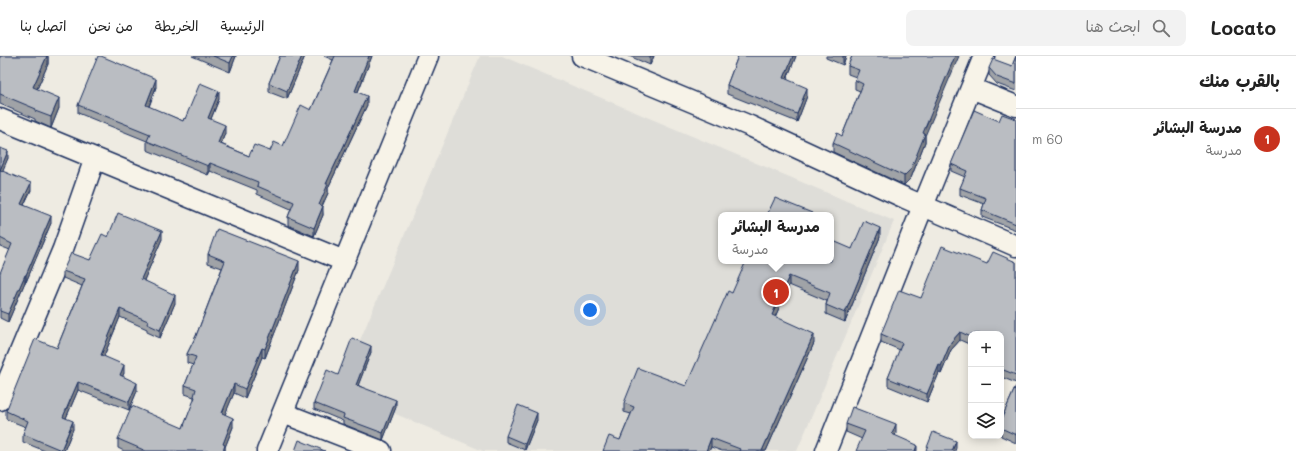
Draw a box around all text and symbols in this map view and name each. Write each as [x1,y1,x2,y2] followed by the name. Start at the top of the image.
[906,10,1186,46] search box
[1210,15,1276,40] text: Locato
[20,16,66,35] text: اتصل بنا
[88,16,133,35] text: من نحن
[155,16,199,35] text: الخريطة
[221,16,264,35] text: الرئيسية
[1085,16,1140,36] text: ابحث هنا
[1150,17,1172,39] icon: search
[1199,69,1280,91] text: بالقرب منك
[1154,117,1242,137] text: مدرسة البشائر
[1032,130,1062,147] text: 60 m
[1264,130,1270,147] text: 1
[1206,141,1242,158] text: مدرسة
[718,212,834,264] popup
[732,216,820,236] text: مدرسة البشائر
[732,240,768,257] text: مدرسة
[763,277,789,307] pin: 1
[580,300,600,320] your location
[968,331,1004,439] map controls
[968,331,1004,367] button: +
[968,367,1004,403] button: −
[968,403,1004,439] button: layers

